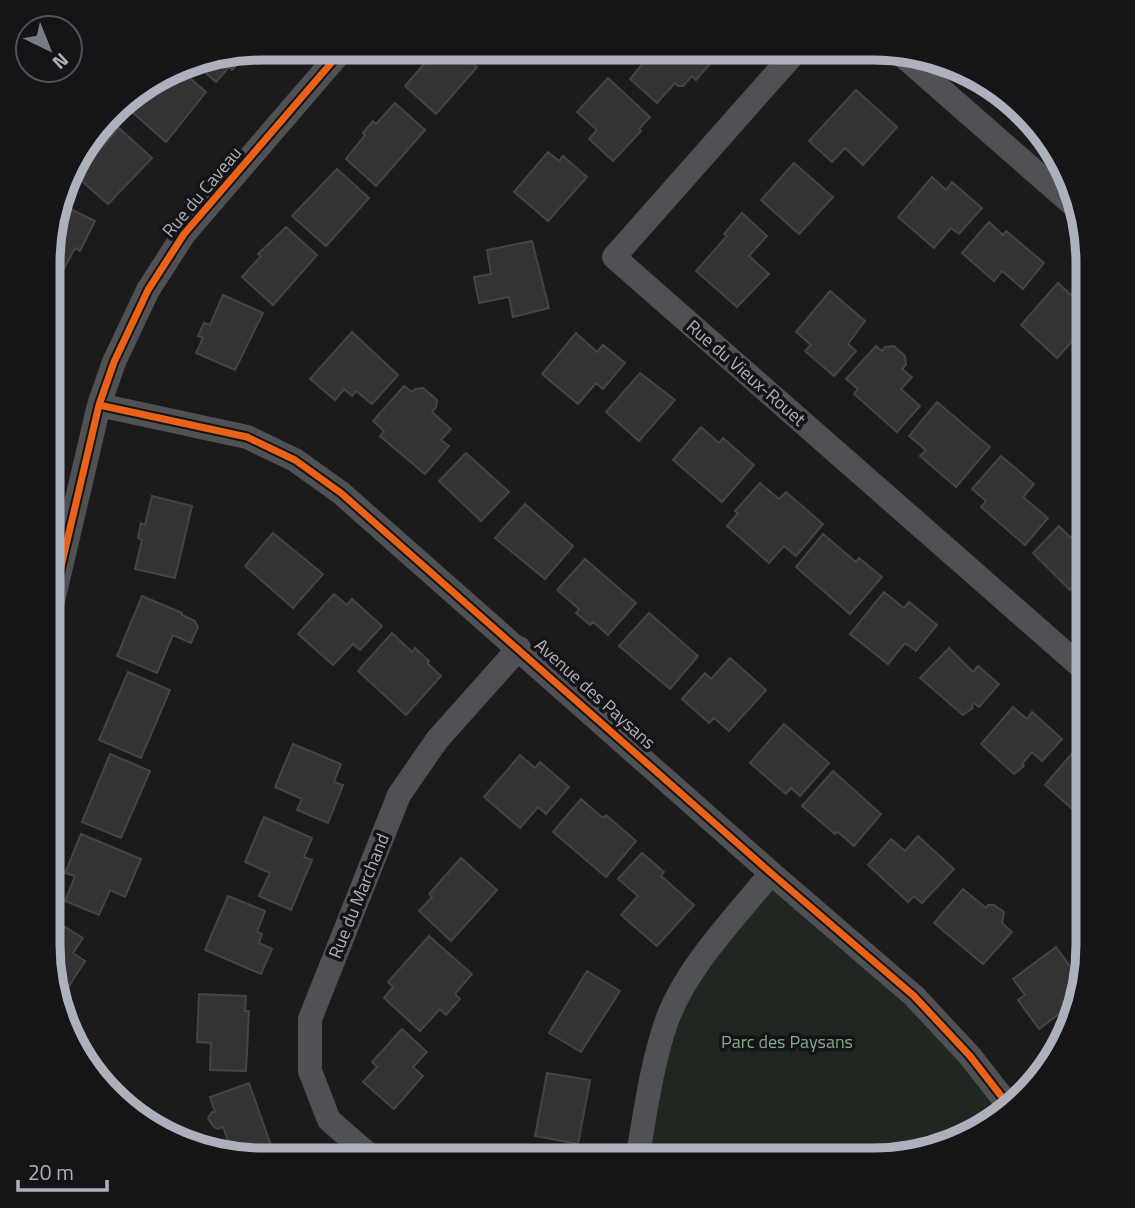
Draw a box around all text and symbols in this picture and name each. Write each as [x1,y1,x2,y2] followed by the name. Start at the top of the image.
[14,14,84,84] north arrow
[46,47,76,77] text: N
[155,140,248,243] street label: Rue du Caveau
[681,313,812,433] street label: Rue du Vieux-Rouet
[529,632,662,755] street label: Avenue des Paysans
[321,829,396,962] street label: Rue du Marchand
[721,1028,853,1055] park label: Parc des Paysans
[18,1148,107,1192] scale bar
[28,1156,74,1188] text: 20 m

